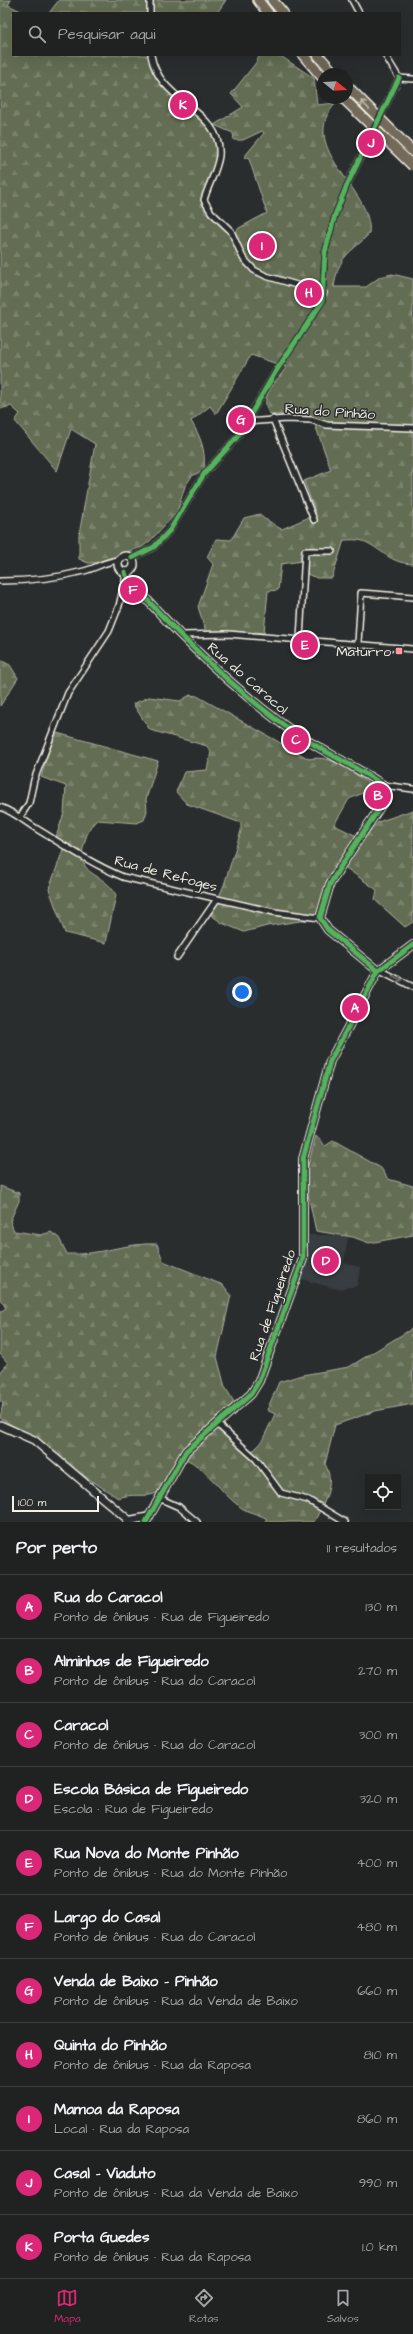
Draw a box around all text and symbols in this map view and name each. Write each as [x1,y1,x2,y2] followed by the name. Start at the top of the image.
[12,12,401,56] search box
[26,23,48,45] icon: search
[58,24,155,45] text: Pesquisar aqui
[317,68,353,104] north arrow
[170,90,196,120] pin: K
[360,100,370,110] one-way arrow
[358,128,384,158] pin: J
[249,231,275,261] pin: I
[296,278,322,308] pin: H
[284,399,376,425] street label: Rua do Pinhão
[228,405,254,435] pin: G
[120,575,146,605] pin: F
[292,630,318,660] pin: E
[203,638,292,720] street label: Rua do Caracol
[336,642,391,662] place label: Maturro
[394,646,404,656] marker: Maturro
[283,725,309,755] pin: C
[365,781,391,811] pin: B
[112,851,219,897] street label: Rua de Refoges
[390,975,402,982] one-way arrow
[232,982,252,1002] your location
[342,993,368,1023] pin: A
[313,1246,339,1276] pin: D
[245,1247,301,1364] street label: Rua de Figueiredo
[365,1474,401,1510] map controls
[365,1474,401,1510] button: locate
[12,1494,99,1513] scale bar
[18,1495,46,1510] text: 100 m
[16,1536,97,1560] text: Por perto
[327,1539,397,1557] text: 11 resultados
[54,1587,163,1608] text: Rua do Caracol
[25,1598,33,1616] text: A
[365,1598,397,1616] text: 130 m
[54,1608,269,1626] text: Ponto de ônibus · Rua de Figueiredo
[54,1651,209,1672] text: Alminhas de Figueiredo
[24,1662,34,1680] text: B
[358,1662,397,1680] text: 270 m
[54,1672,255,1690] text: Ponto de ônibus · Rua do Caracol
[54,1715,108,1736] text: Caracol
[24,1726,34,1744] text: C
[359,1726,397,1744] text: 300 m
[54,1736,255,1754] text: Ponto de ônibus · Rua do Caracol
[54,1779,248,1800] text: Escola Básica de Figueiredo
[25,1790,33,1808] text: D
[359,1790,397,1808] text: 320 m
[54,1800,213,1818] text: Escola · Rua de Figueiredo
[54,1843,239,1864] text: Rua Nova do Monte Pinhão
[25,1854,33,1872] text: E
[356,1854,397,1872] text: 400 m
[54,1864,287,1882] text: Ponto de ônibus · Rua do Monte Pinhão
[54,1907,160,1928] text: Largo do Casal
[24,1918,34,1936] text: F
[356,1918,397,1936] text: 480 m
[54,1928,255,1946] text: Ponto de ônibus · Rua do Caracol
[54,1971,218,1992] text: Venda de Baixo - Pinhão
[24,1982,34,2000] text: G
[357,1982,397,2000] text: 660 m
[54,1992,298,2010] text: Ponto de ônibus · Rua da Venda de Baixo
[54,2035,167,2056] text: Quinta do Pinhão
[25,2046,33,2064] text: H
[363,2046,397,2064] text: 810 m
[54,2056,251,2074] text: Ponto de ônibus · Rua da Raposa
[54,2099,179,2120] text: Mamoa da Raposa
[28,2110,30,2128] text: I
[357,2110,397,2128] text: 860 m
[54,2120,189,2138] text: Local · Rua da Raposa
[54,2163,156,2184] text: Casal - Viaduto
[26,2174,32,2192] text: J
[359,2174,397,2192] text: 990 m
[54,2184,298,2202] text: Ponto de ônibus · Rua da Venda de Baixo
[54,2227,149,2248] text: Porta Guedes
[25,2238,33,2256] text: K
[362,2238,397,2256] text: 1.0 km
[54,2248,251,2266] text: Ponto de ônibus · Rua da Raposa
[54,2287,81,2326] tab: Mapa
[189,2287,219,2326] tab: Rotas
[327,2287,359,2326] tab: Salvos

